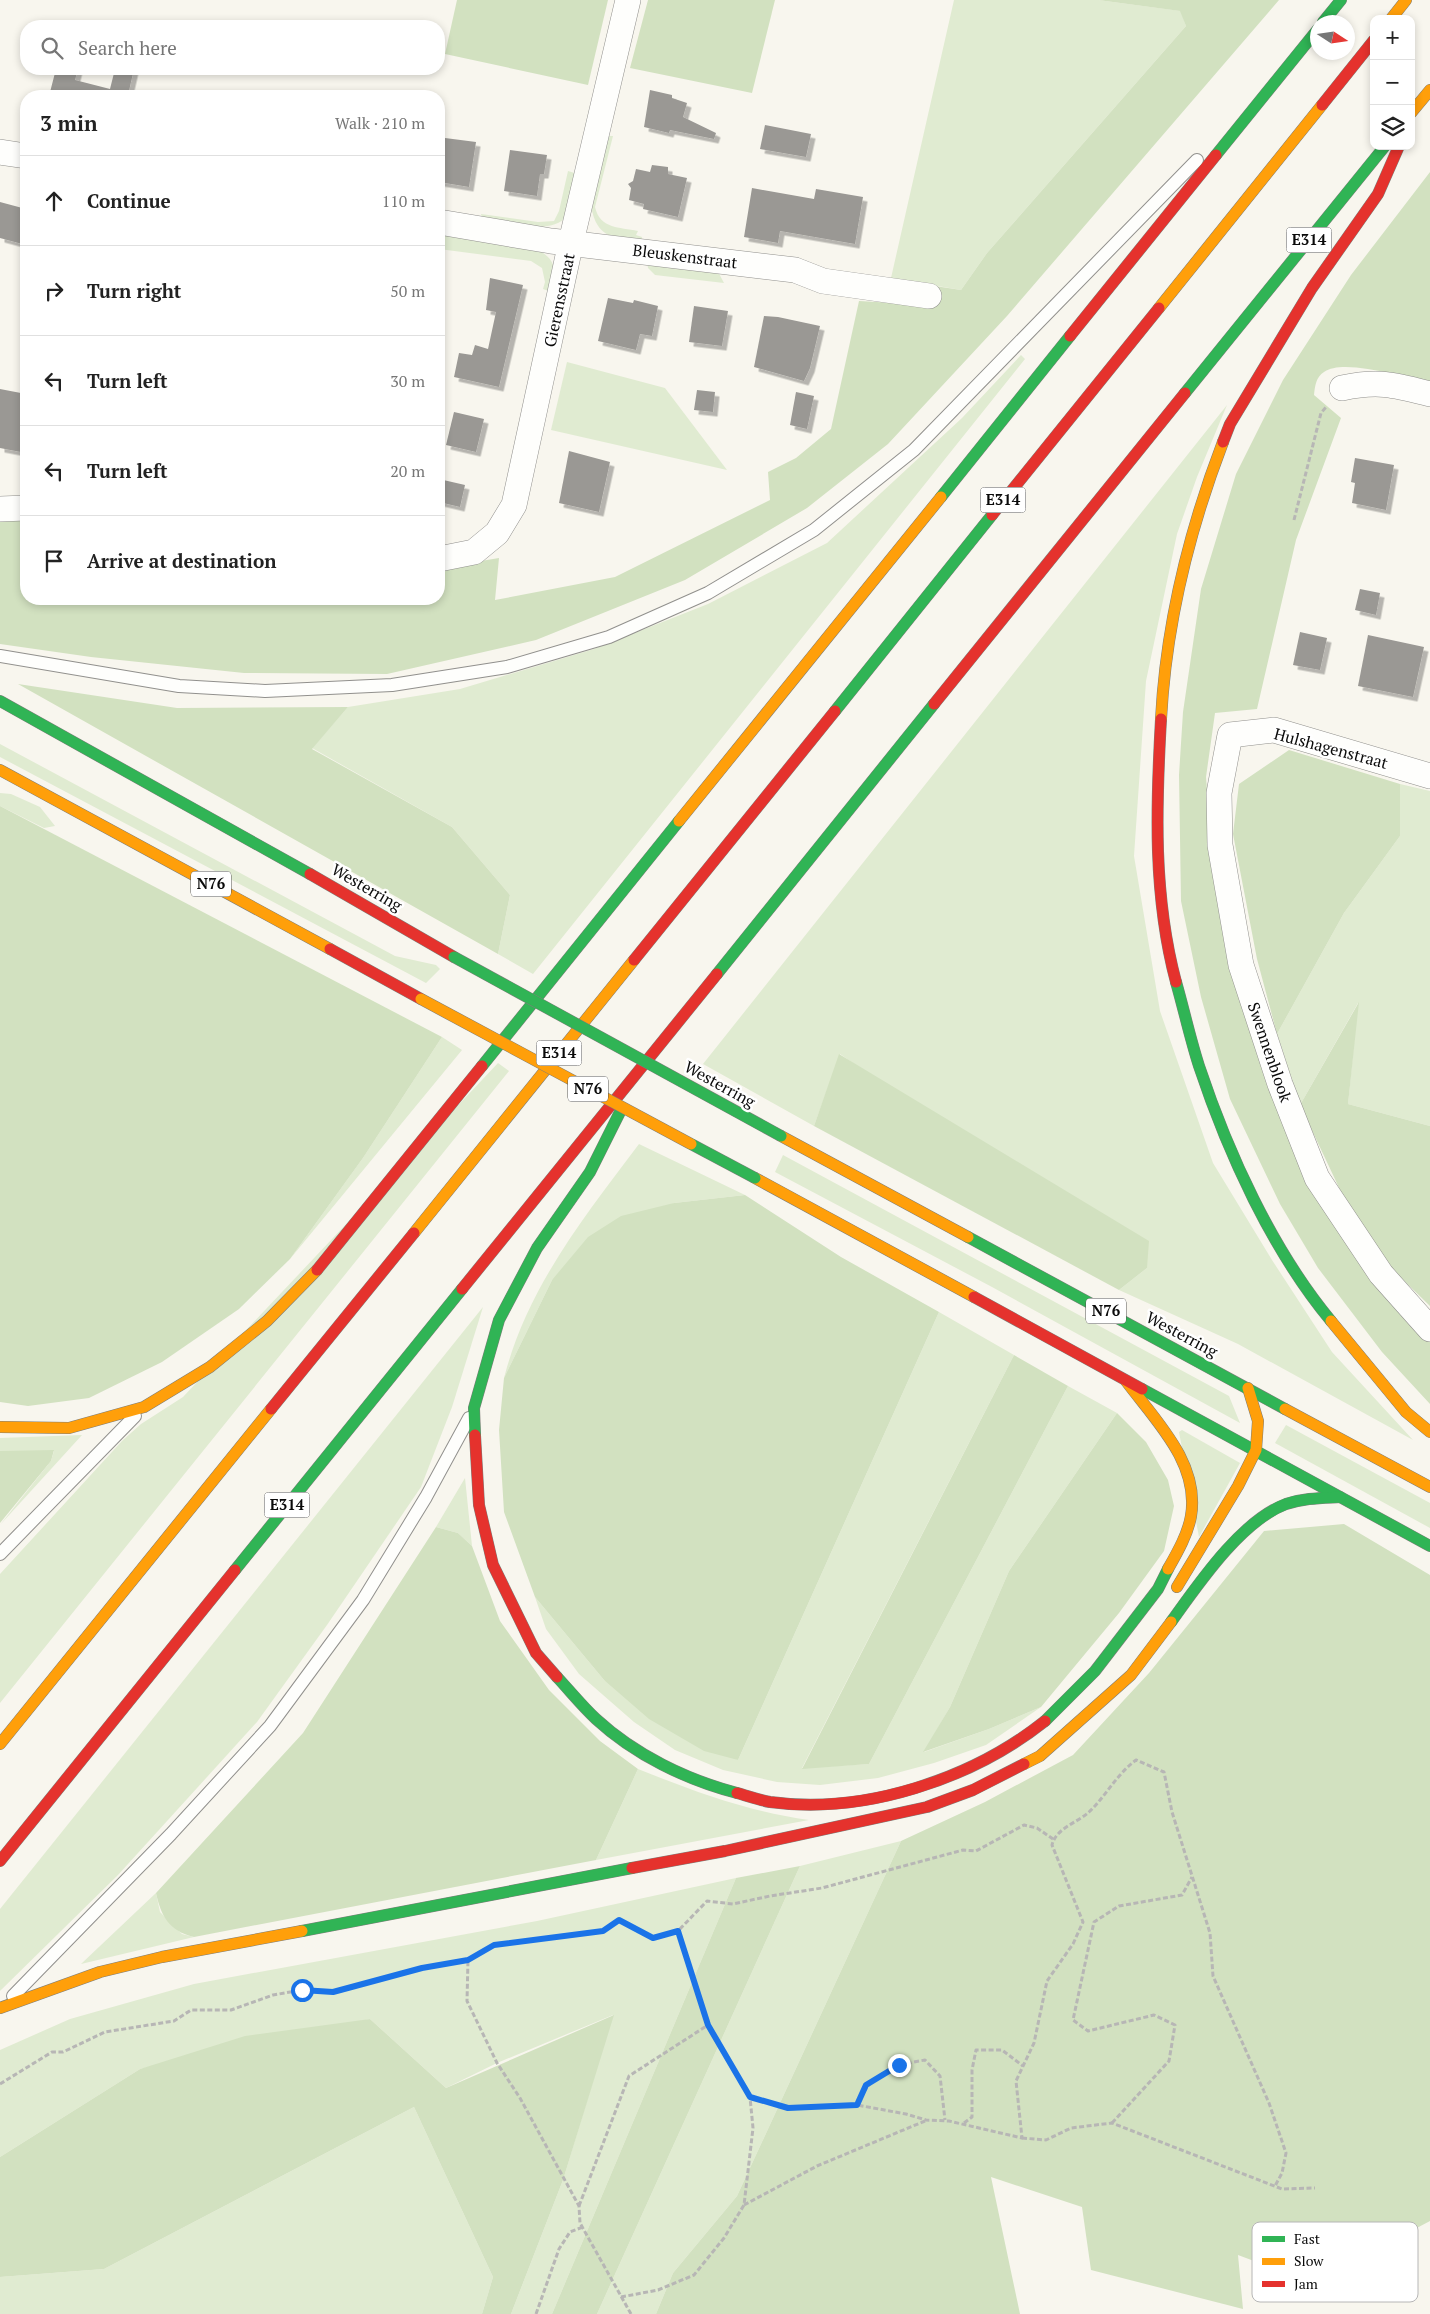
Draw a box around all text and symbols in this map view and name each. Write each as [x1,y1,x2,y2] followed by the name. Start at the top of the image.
[1310,15,1355,60] north arrow
[1370,15,1415,150] map controls
[1370,15,1415,60] button: +
[20,20,445,75] search box
[38,34,66,62] icon: search
[78,35,177,60] text: Search here
[1370,60,1415,105] button: −
[1370,105,1415,150] button: layers
[40,109,97,137] text: 3 min
[335,112,425,134] text: Walk · 210 m
[40,187,68,215] icon: ahead
[87,188,171,213] text: Continue
[382,190,425,212] text: 110 m
[1286,228,1332,252] road number: E314
[631,239,739,273] street label: Bleuskenstraat
[538,251,580,349] street label: Gierensstraat
[40,277,68,305] icon: right
[87,278,181,303] text: Turn right
[390,280,425,302] text: 50 m
[40,367,68,395] icon: left
[87,368,168,393] text: Turn left
[390,370,425,392] text: 30 m
[40,457,68,485] icon: left
[87,458,168,483] text: Turn left
[390,460,425,482] text: 20 m
[980,488,1026,512] road number: E314
[40,547,68,575] icon: arrive
[87,548,276,573] text: Arrive at destination
[1272,722,1390,774] street label: Hulshagenstraat
[328,858,407,916] street label: Westerring
[191,872,231,896] road number: N76
[1243,999,1298,1106] street label: Swennenblook
[536,1040,582,1066] road number: E314
[681,1055,760,1113] street label: Westerring
[568,1076,608,1102] road number: N76
[1086,1298,1126,1324] road number: N76
[1142,1306,1222,1362] street label: Westerring
[264,1492,310,1518] road number: E314
[291,1979,314,2002] route start
[888,2054,911,2077] route end
[1252,2222,1418,2302] legend
[1294,2229,1321,2248] text: Fast
[1294,2251,1324,2270] text: Slow
[1294,2274,1318,2293] text: Jam

